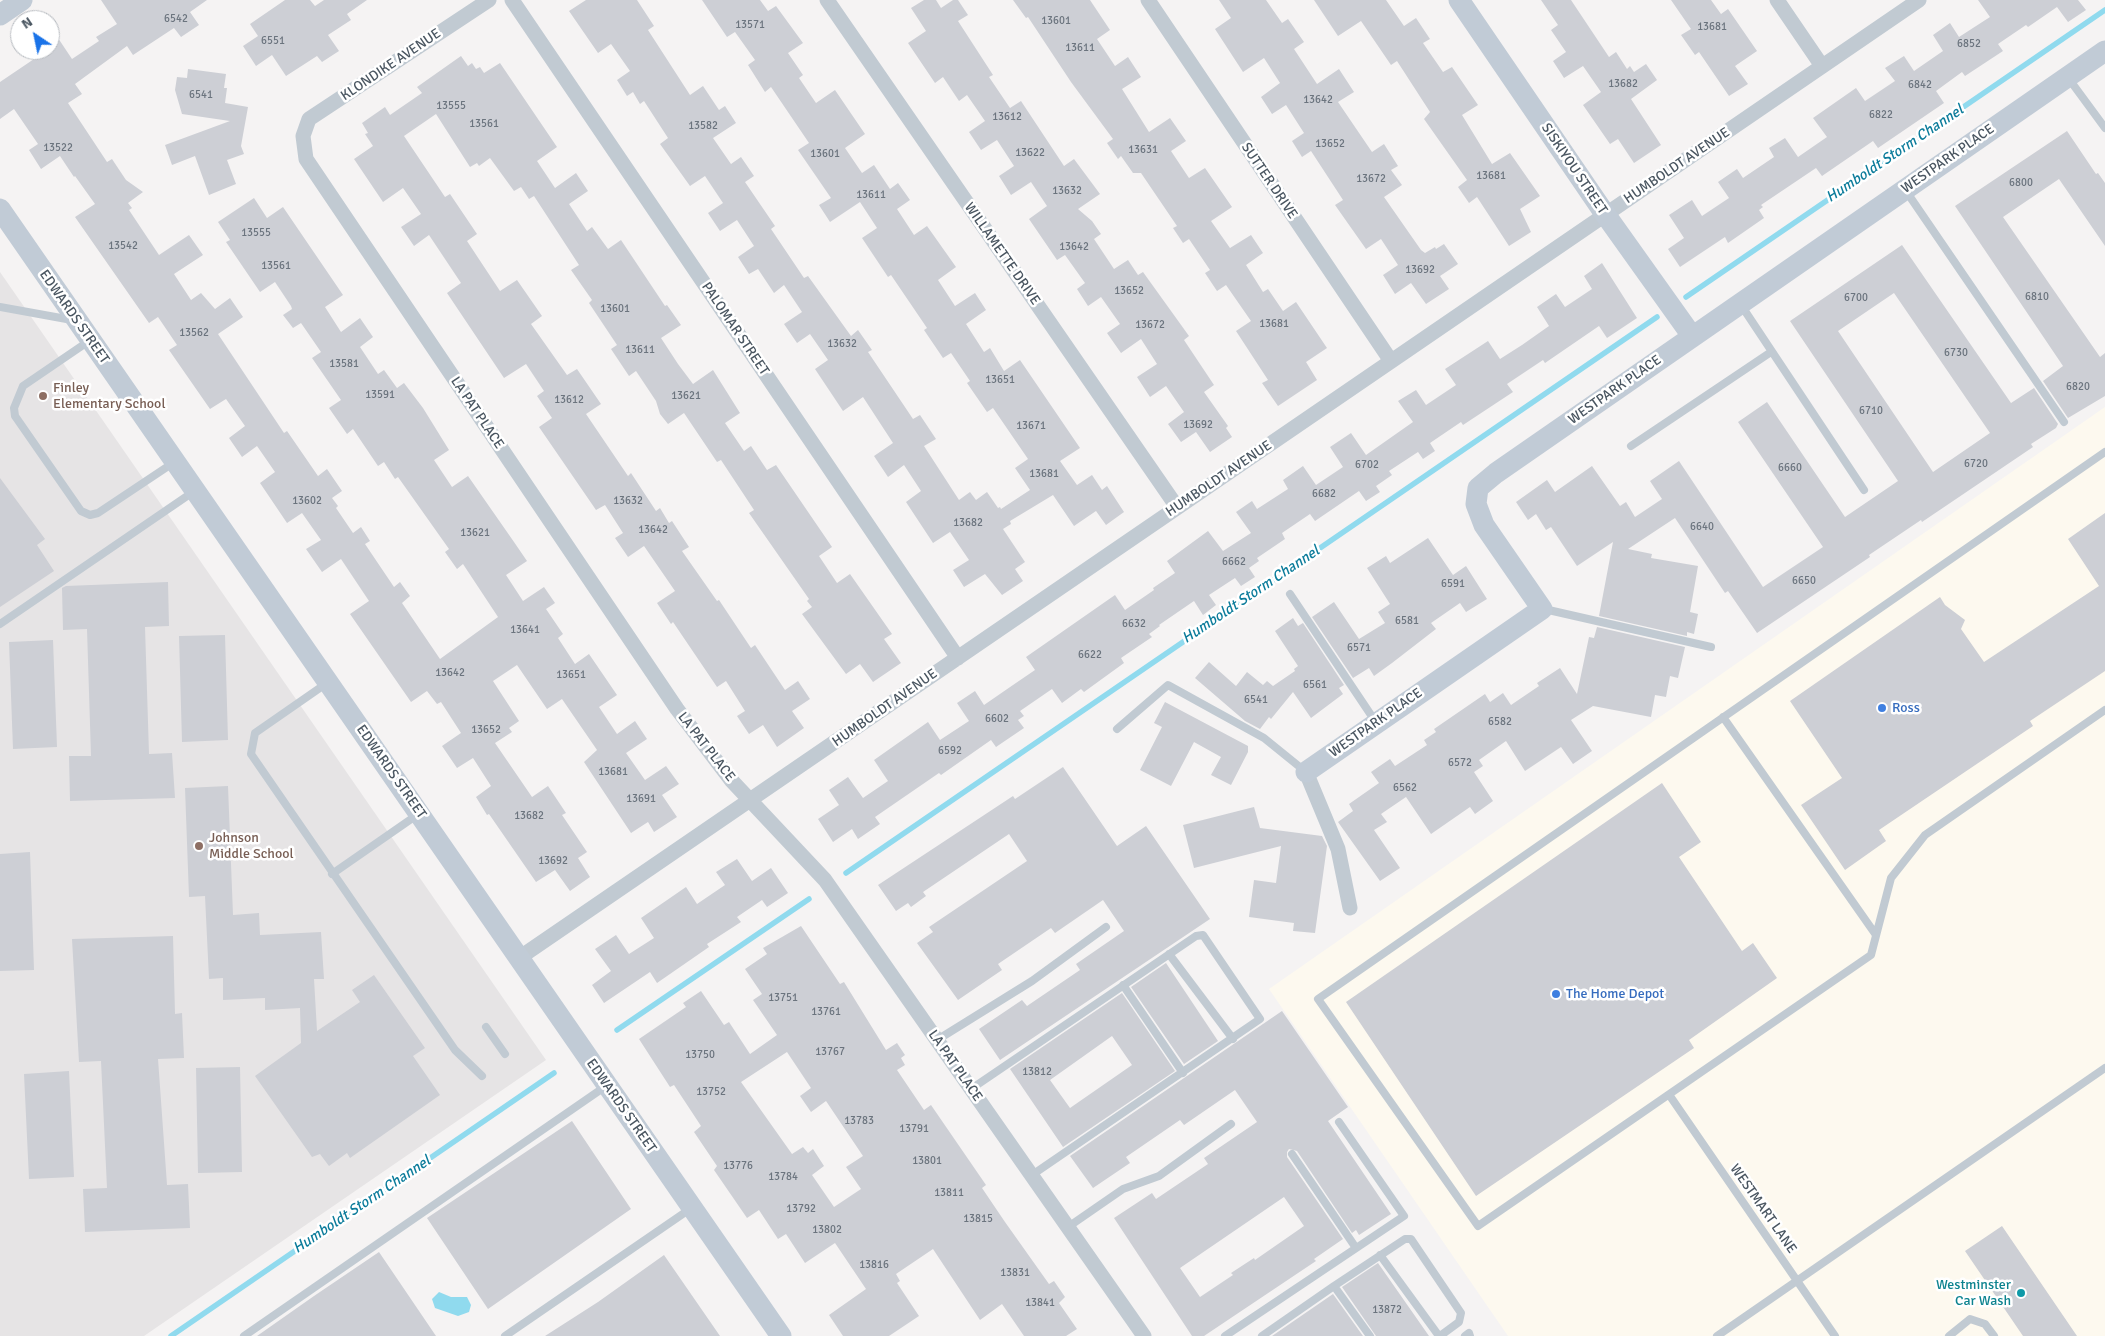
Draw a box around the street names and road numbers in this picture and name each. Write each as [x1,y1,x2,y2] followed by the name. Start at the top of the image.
[338,25,444,105] street label: KLONDIKE AVENUE
[1537,120,1611,218] street label: SISKIYOU STREET
[1898,121,1998,197] street label: WESTPARK PLACE
[1621,124,1733,208] street label: HUMBOLDT AVENUE
[1237,140,1301,222] street label: SUTTER DRIVE
[960,200,1044,308] street label: WILLAMETTE DRIVE
[35,267,113,367] street label: EDWARDS STREET
[698,279,772,379] street label: PALOMAR STREET
[1565,352,1665,428] street label: WESTPARK PLACE
[447,374,507,452] street label: LA PAT PLACE
[1163,437,1275,521] street label: HUMBOLDT AVENUE
[829,665,941,751] street label: HUMBOLDT AVENUE
[1326,685,1426,761] street label: WESTPARK PLACE
[674,709,738,785] street label: LA PAT PLACE
[352,722,430,822] street label: EDWARDS STREET
[924,1027,986,1105] street label: LA PAT PLACE
[582,1056,660,1156] street label: EDWARDS STREET
[1726,1161,1800,1257] street label: WESTMART LANE

